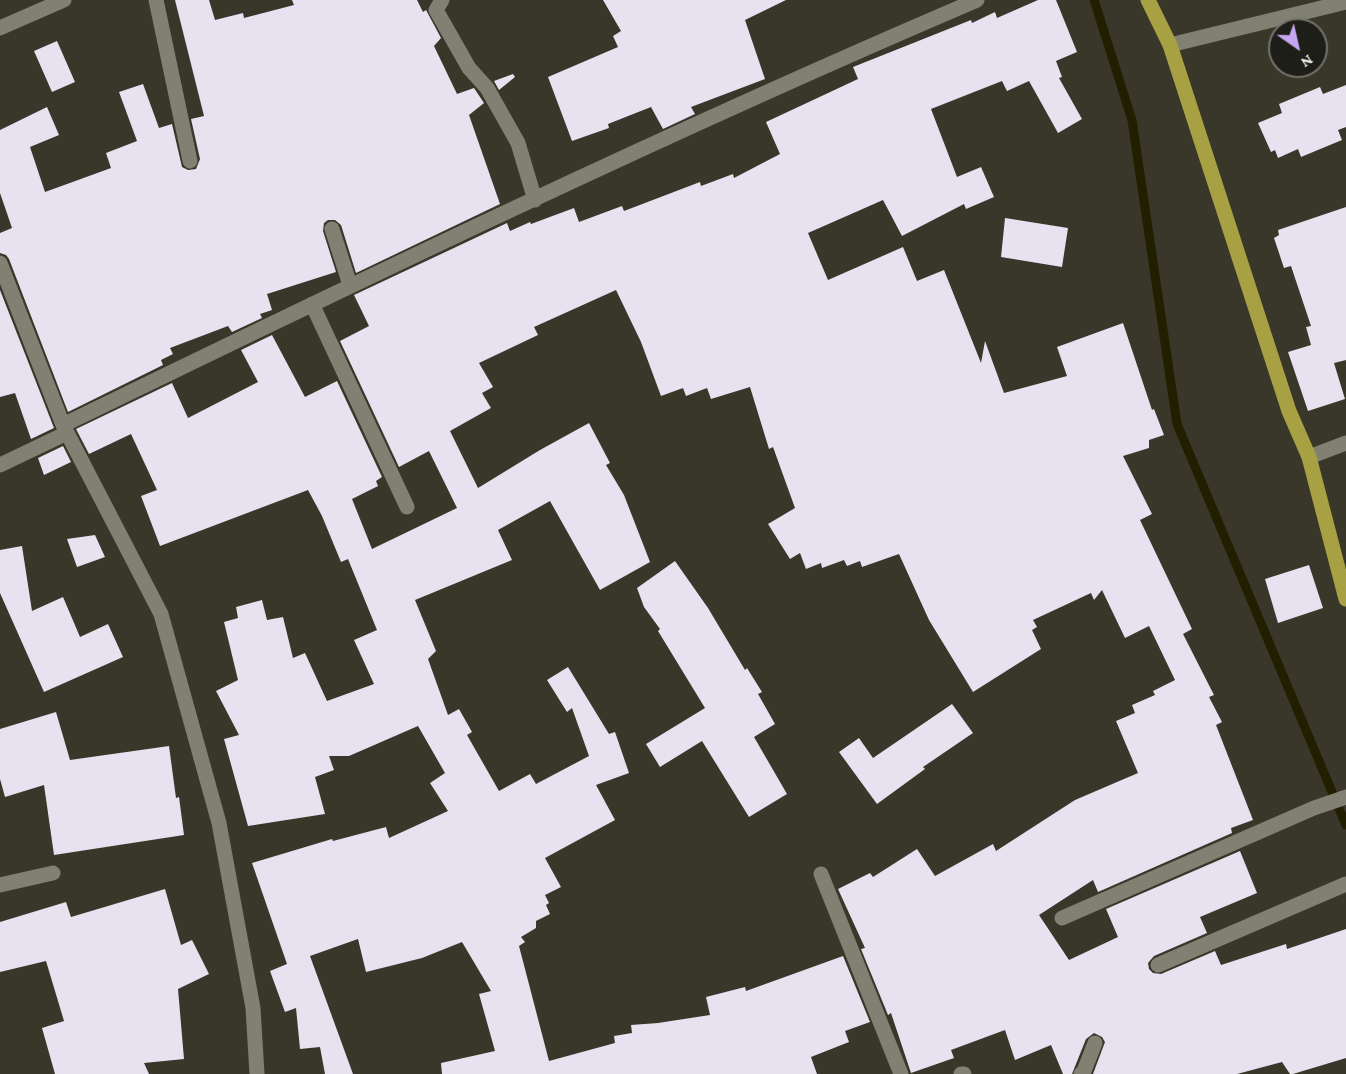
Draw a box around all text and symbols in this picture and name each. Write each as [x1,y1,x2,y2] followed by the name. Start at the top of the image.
[1268,18,1328,78] north arrow
[1298,52,1317,72] text: N

